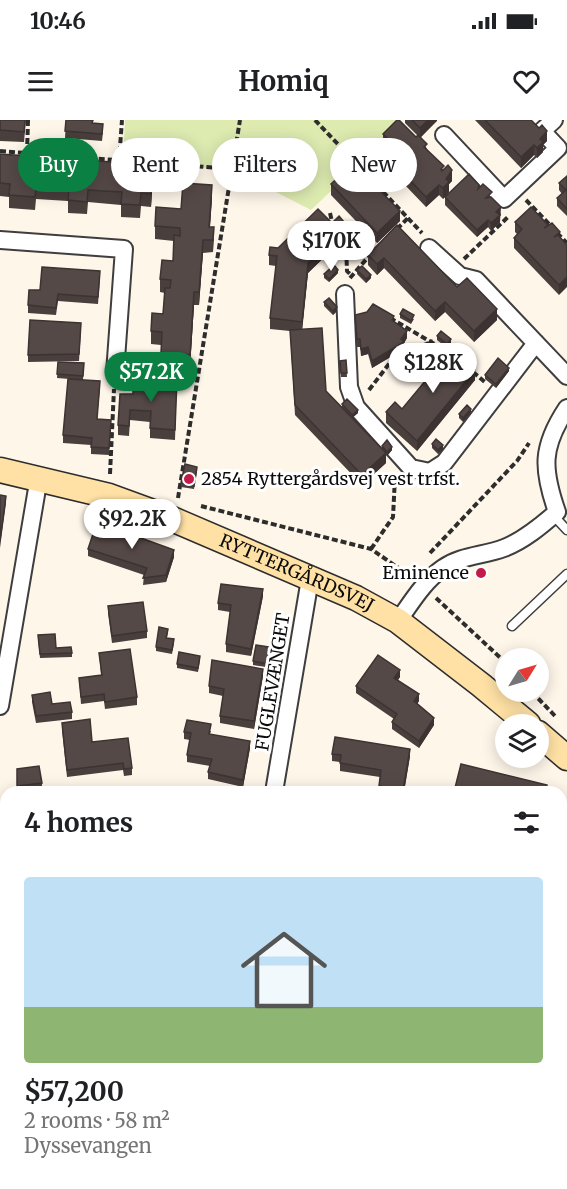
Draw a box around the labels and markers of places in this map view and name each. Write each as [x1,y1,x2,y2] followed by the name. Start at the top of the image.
[289,221,373,272] pin: $170K
[391,343,475,394] pin: $128K
[102,352,200,403] pin: $57.2K
[201,467,460,490] place label: 2854 Ryttergårdsvej vest trfst.
[182,472,196,486] marker: 2854 Ryttergårdsvej vest trfst.
[83,499,181,550] pin: $92.2K
[382,561,469,584] place label: Eminence
[474,566,488,580] marker: Eminence

